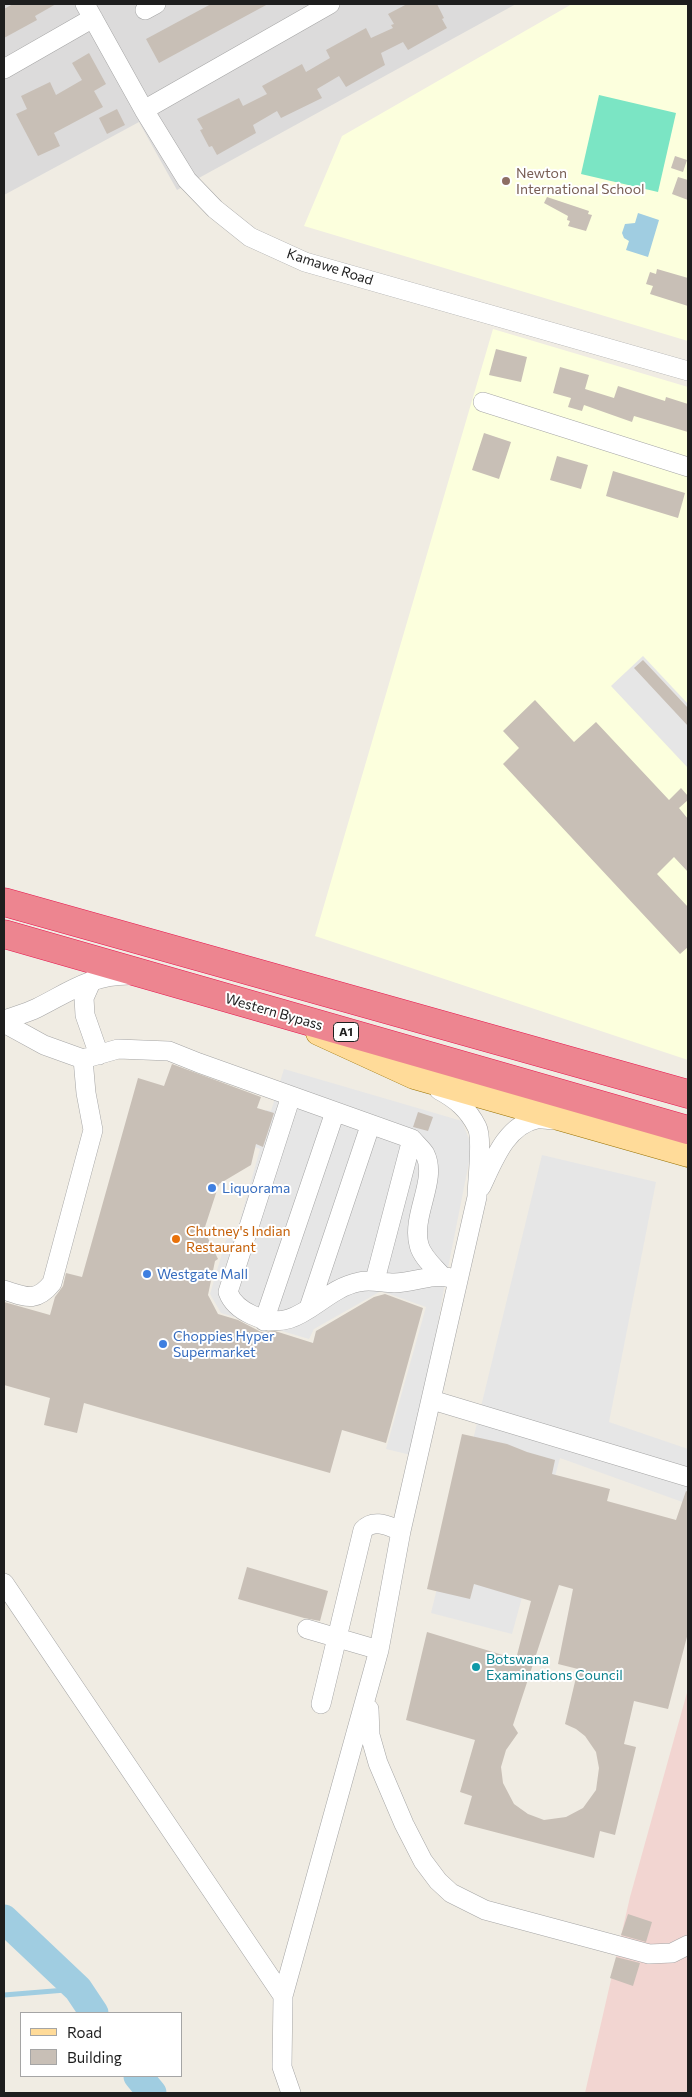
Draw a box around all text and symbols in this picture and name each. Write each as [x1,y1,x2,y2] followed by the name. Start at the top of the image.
[516,165,645,198] place label: Newton International School
[500,175,512,187] marker: Newton International School
[285,245,375,289] street label: Kamawe Road
[223,990,325,1034] street label: Western Bypass
[334,1022,358,1042] road number: A1
[222,1180,290,1196] place label: Liquorama
[206,1182,218,1194] marker: Liquorama
[186,1223,290,1256] place label: Chutney's Indian Restaurant
[170,1233,182,1245] marker: Chutney's Indian Restaurant
[157,1266,248,1282] place label: Westgate Mall
[141,1268,153,1280] marker: Westgate Mall
[173,1328,275,1360] place label: Choppies Hyper Supermarket
[157,1338,169,1350] marker: Choppies Hyper Supermarket
[486,1651,623,1684] place label: Botswana Examinations Council
[470,1661,482,1673] marker: Botswana Examinations Council
[20,2012,182,2077] legend
[67,2023,102,2041] text: Road
[67,2048,122,2066] text: Building

